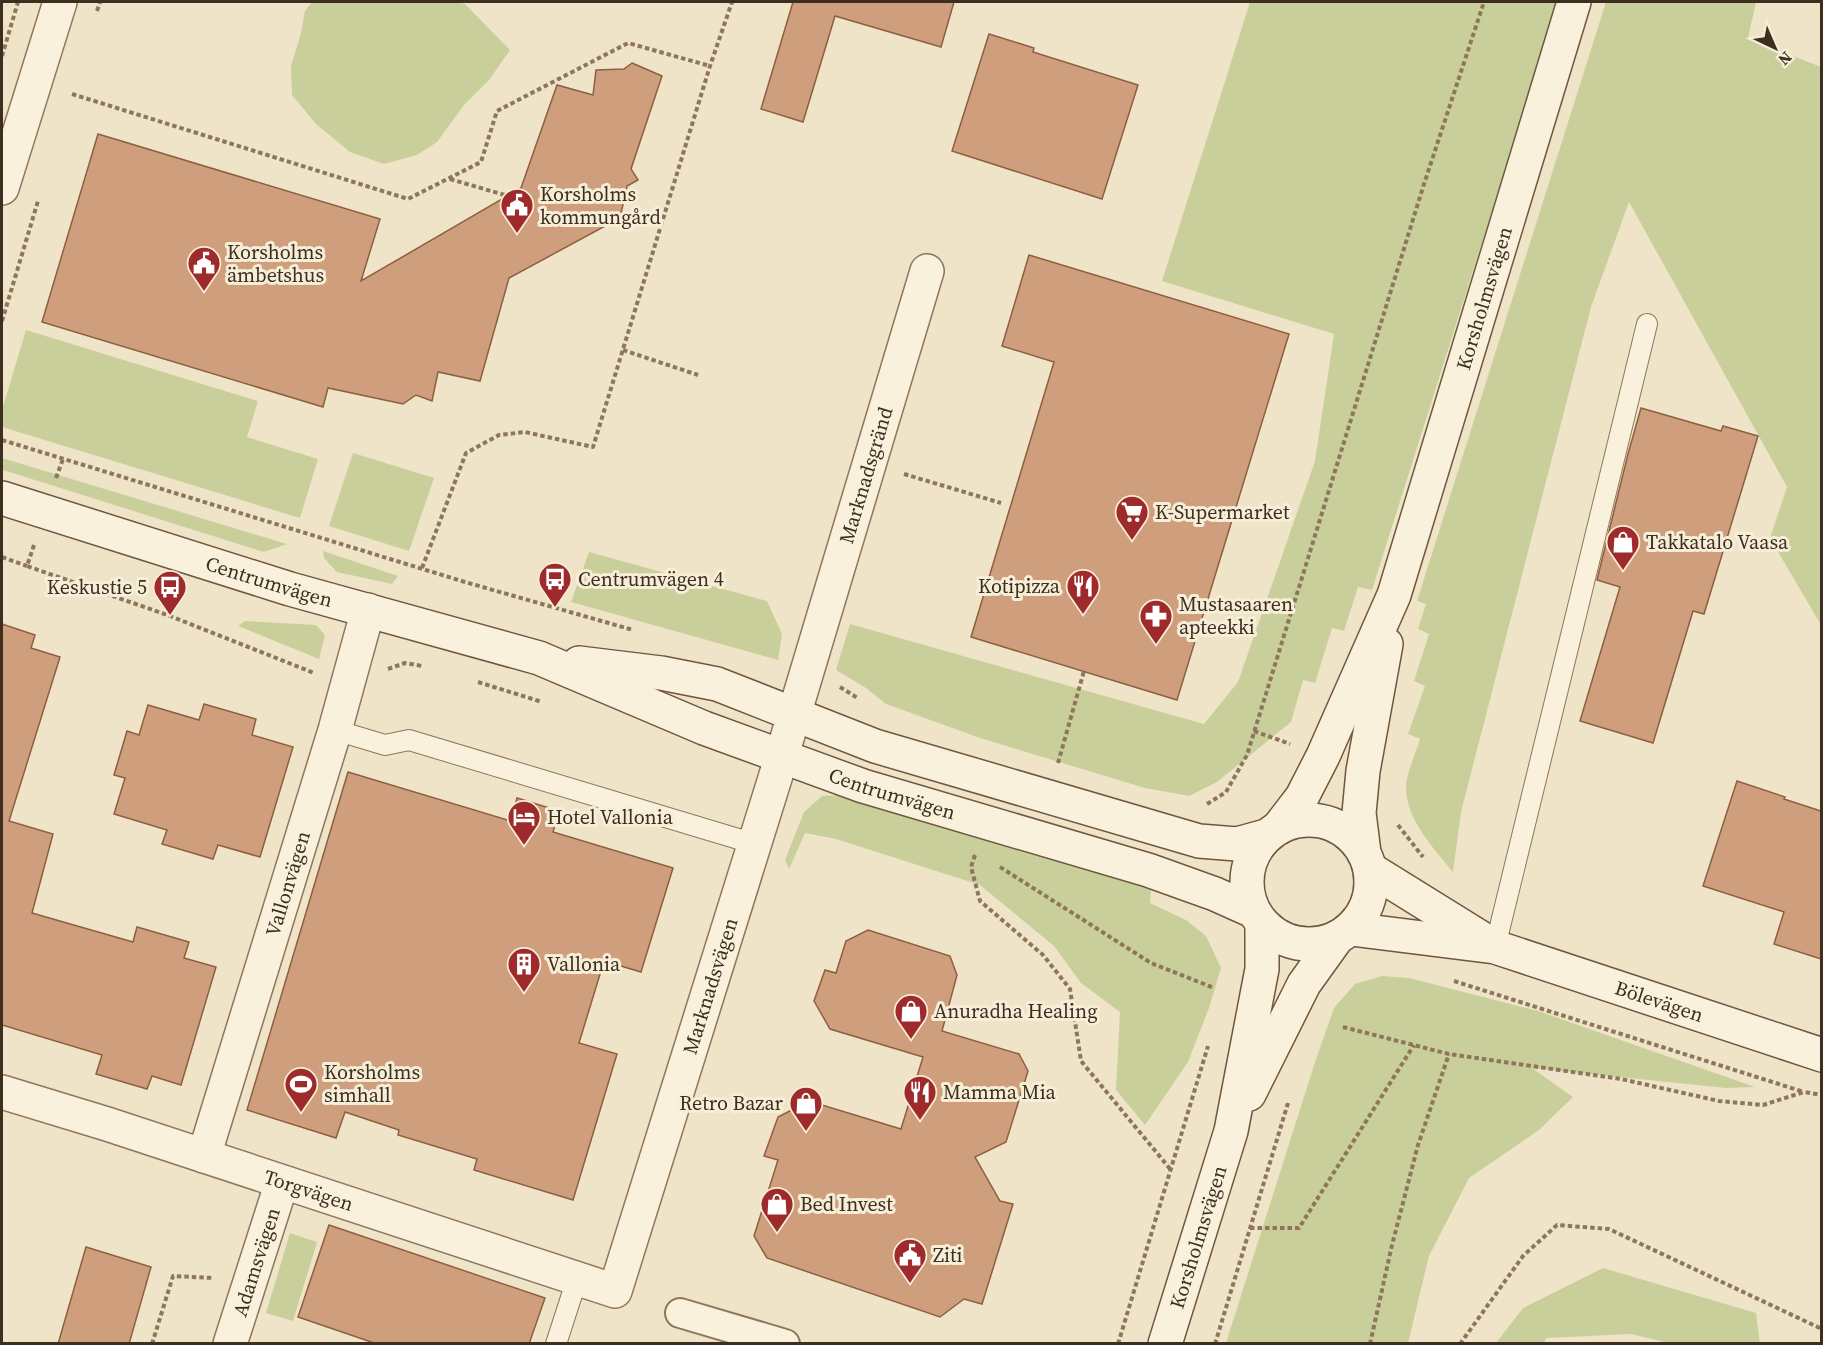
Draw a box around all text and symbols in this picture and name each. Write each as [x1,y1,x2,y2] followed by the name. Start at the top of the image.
[1745,18,1805,78] north arrow
[1773,47,1797,71] text: N
[540,180,662,231] place label: Korsholms kommungård
[499,187,535,234] public building icon: Korsholms kommungård
[1449,223,1519,373] street label: Korsholmsvägen
[227,238,324,289] place label: Korsholms ämbetshus
[186,245,222,292] public building icon: Korsholms ämbetshus
[832,403,900,547] street label: Marknadsgränd
[1114,494,1150,541] supermarket icon: K-Supermarket
[1155,498,1290,526] place label: K-Supermarket
[1605,524,1641,571] shop icon: Takkatalo Vaasa
[1646,528,1789,556] place label: Takkatalo Vaasa
[202,549,336,614] street label: Centrumvägen
[537,561,573,608] bus stop icon: Centrumvägen 4
[578,565,724,593] place label: Centrumvägen 4
[1065,568,1101,615] restaurant icon: Kotipizza
[152,569,188,616] bus stop icon: Keskustie 5
[978,572,1061,600] place label: Kotipizza
[47,573,147,601] place label: Keskustie 5
[1179,590,1293,641] place label: Mustasaaren apteekki
[1138,598,1174,645] pharmacy icon: Mustasaaren apteekki
[825,761,959,826] street label: Centrumvägen
[506,799,542,846] hotel icon: Hotel Vallonia
[547,803,674,831] place label: Hotel Vallonia
[258,827,317,940] street label: Vallonvägen
[676,914,745,1058] street label: Marknadsvägen
[506,946,542,993] building icon: Vallonia
[547,950,621,978] place label: Vallonia
[1611,974,1707,1029] street label: Bölevägen
[893,993,929,1040] shop icon: Anuradha Healing
[934,997,1098,1025] place label: Anuradha Healing
[324,1058,420,1109] place label: Korsholms simhall
[283,1066,319,1113] sports icon: Korsholms simhall
[902,1074,938,1121] restaurant icon: Mamma Mia
[943,1078,1057,1106] place label: Mamma Mia
[788,1085,824,1132] shop icon: Retro Bazar
[679,1089,784,1117] place label: Retro Bazar
[1163,1162,1233,1312] street label: Korsholmsvägen
[260,1163,357,1218] street label: Torgvägen
[759,1186,795,1233] shop icon: Bed Invest
[800,1190,893,1218] place label: Bed Invest
[226,1204,287,1320] street label: Adamsvägen
[892,1237,928,1284] public building icon: Ziti
[933,1241,962,1269] place label: Ziti

